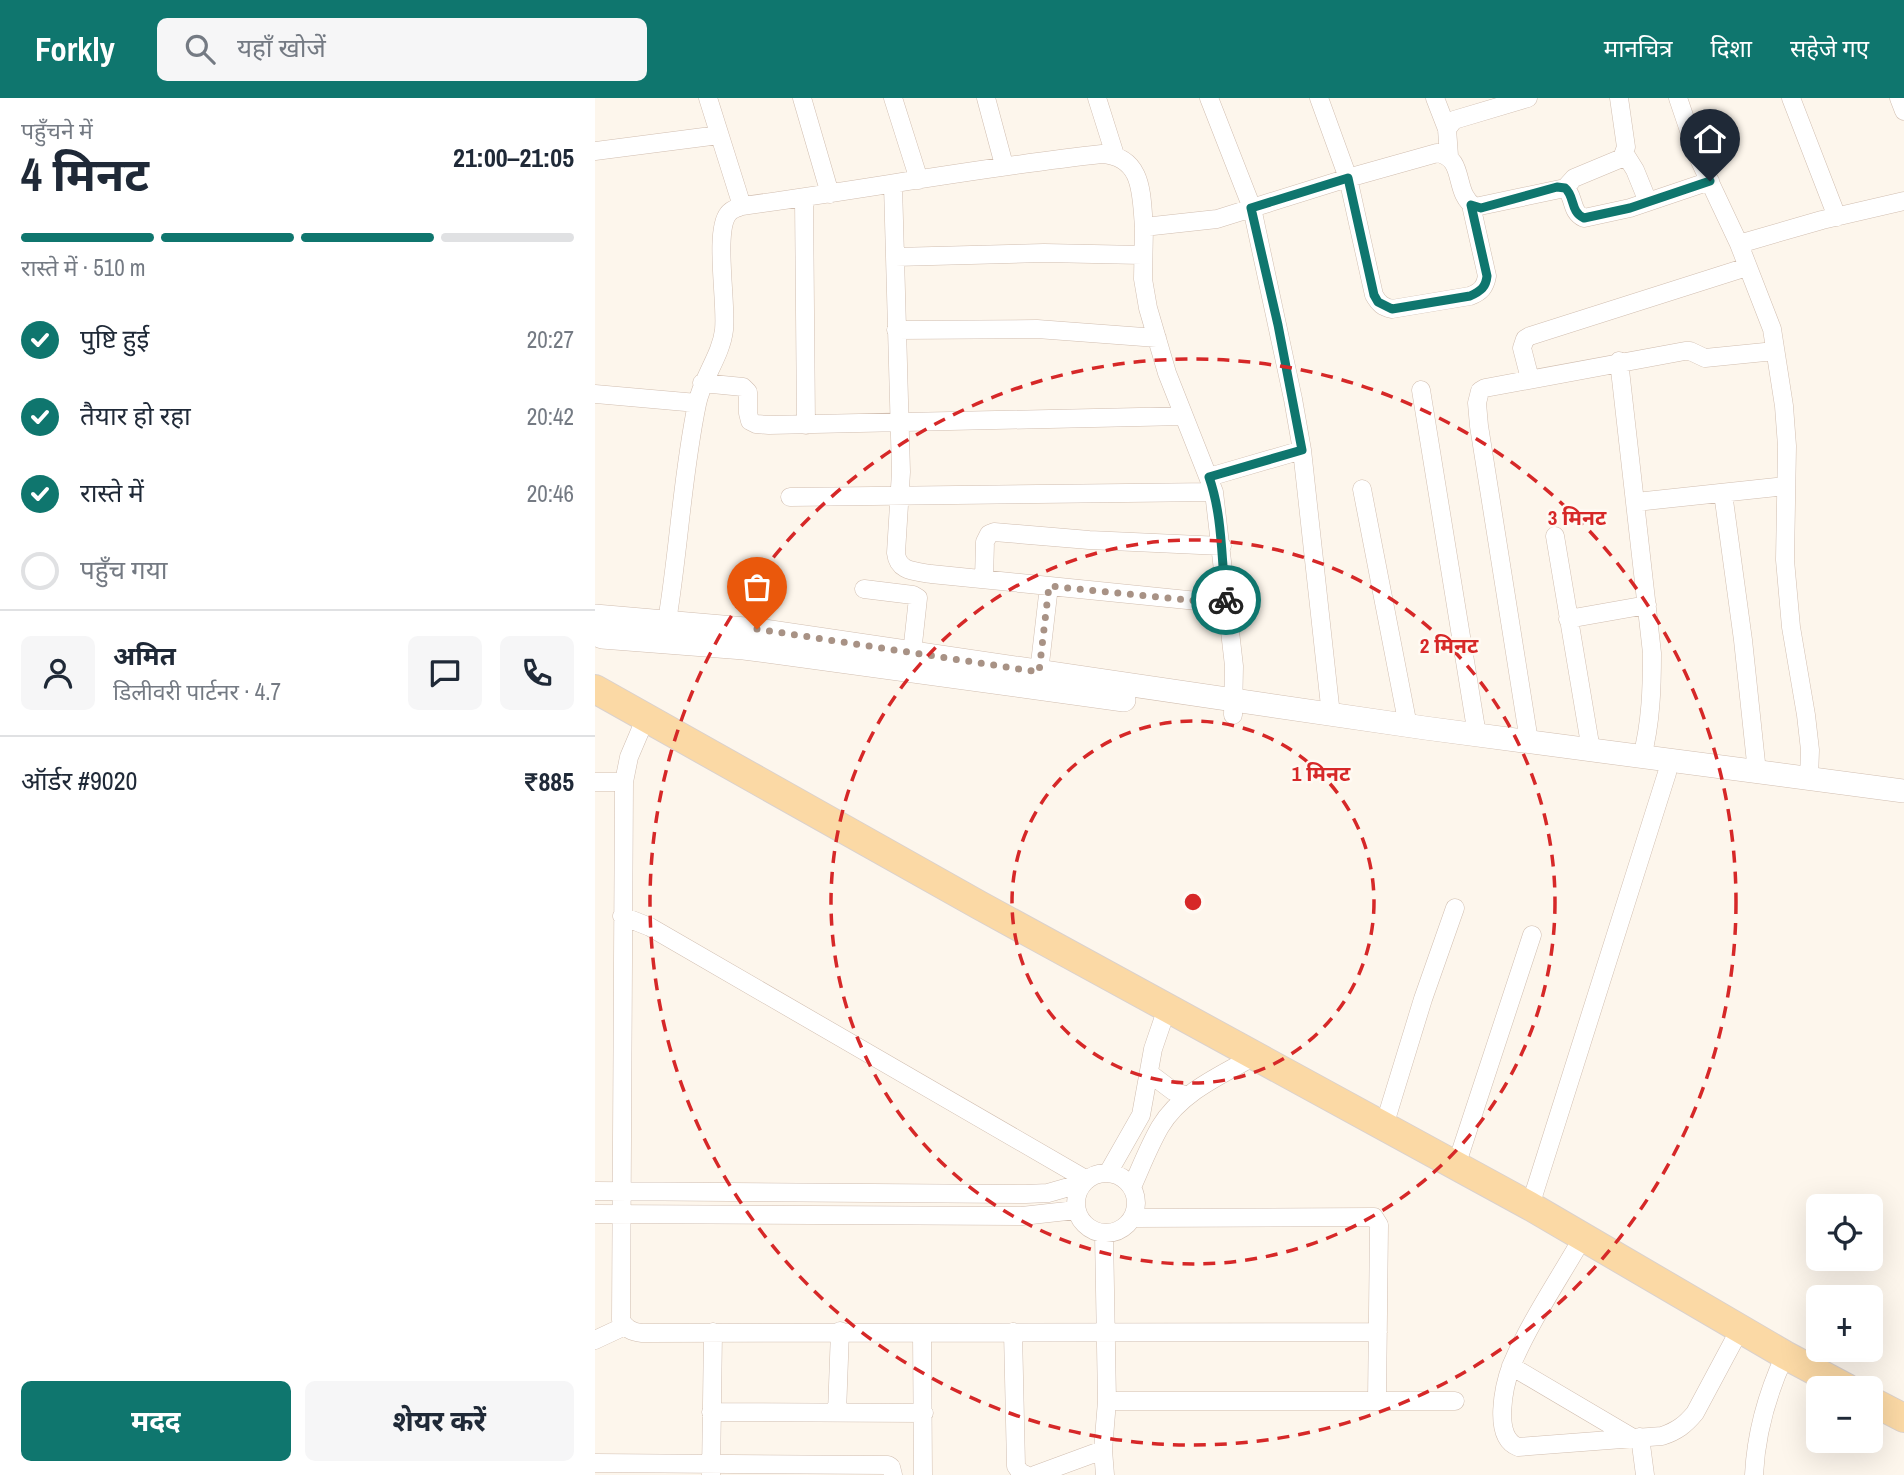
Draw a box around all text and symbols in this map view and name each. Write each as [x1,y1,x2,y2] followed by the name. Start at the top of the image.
[157,18,647,81] search box
[35,27,115,71] text: Forkly
[181,30,219,68] icon: search
[237,30,326,65] text: यहाँ खोजें
[1604,32,1672,64] text: मानचित्र
[1710,32,1752,64] text: दिशा
[1790,32,1869,64] text: सहेजे गए
[1680,109,1740,181] pin
[21,115,93,146] text: पहुँचने में
[1691,120,1729,158] icon: home
[453,140,574,175] text: 21:00–21:05
[21,143,149,205] text: 4 मिनट
[21,252,146,283] text: रास्ते में · 510 m
[21,321,59,359] icon: check
[80,321,149,356] text: पुष्टि हुई
[527,324,574,355] text: 20:27
[21,398,59,436] icon: check
[80,398,191,433] text: तैयार हो रहा
[527,401,574,432] text: 20:42
[21,475,59,513] icon: check
[80,475,144,510] text: रास्ते में
[527,478,574,509] text: 20:46
[1548,503,1607,532] text: 3 मिनट
[80,552,167,587] text: पहुँच गया
[727,557,787,629] pin
[1191,565,1261,635] courier
[738,568,776,606] icon: bag
[1207,581,1245,619] icon: bike
[1420,631,1479,660] text: 2 मिनट
[21,636,95,710] button: person
[408,636,482,710] button: chat
[500,636,574,710] button: phone
[113,638,176,673] text: अमित
[113,676,281,707] text: डिलीवरी पार्टनर · 4.7
[1292,759,1351,788] text: 1 मिनट
[21,763,137,798] text: ऑर्डर #9020
[523,764,574,799] text: ₹885
[1181,890,1205,914] centre of rings
[1806,1194,1883,1453] map controls
[1806,1194,1883,1271] button: locate
[1806,1285,1883,1362] button: +
[1806,1376,1883,1453] button: −
[21,1381,291,1461] button: मदद
[305,1381,574,1461] button: शेयर करें

